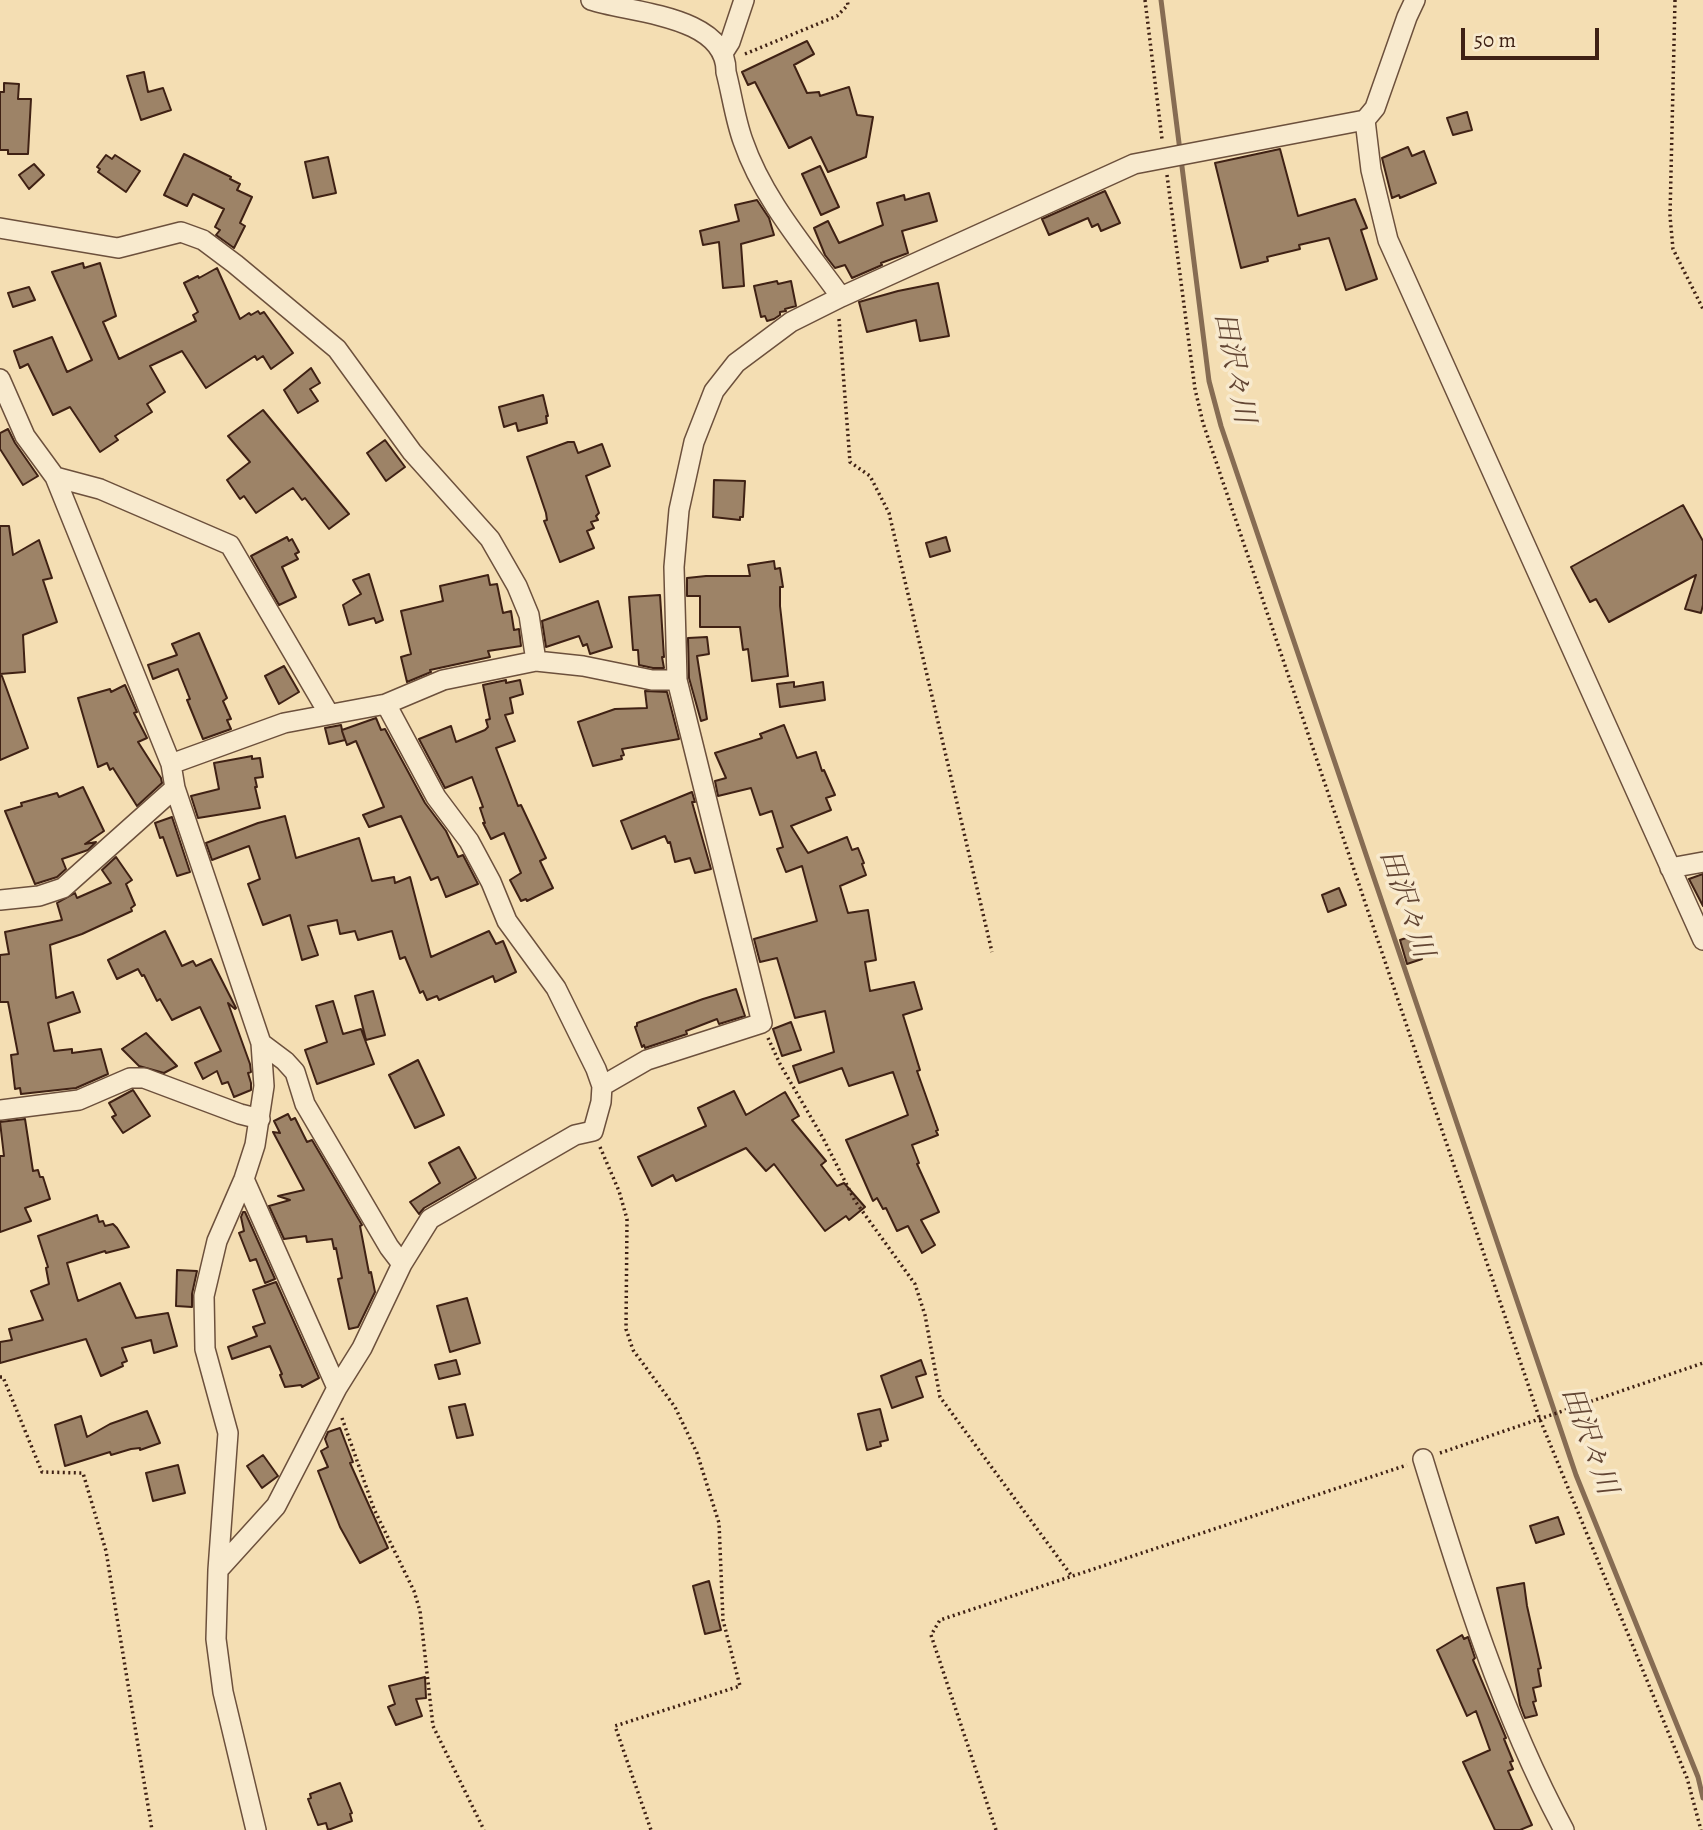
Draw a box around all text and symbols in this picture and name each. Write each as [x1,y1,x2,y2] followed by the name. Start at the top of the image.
[1465,14,1603,58] scale bar
[1474,26,1516,54] text: 50 m
[1206,310,1260,426] water label: 田沢々川
[1371,846,1439,962] water label: 田沢々川
[1553,1383,1623,1499] water label: 田沢々川

